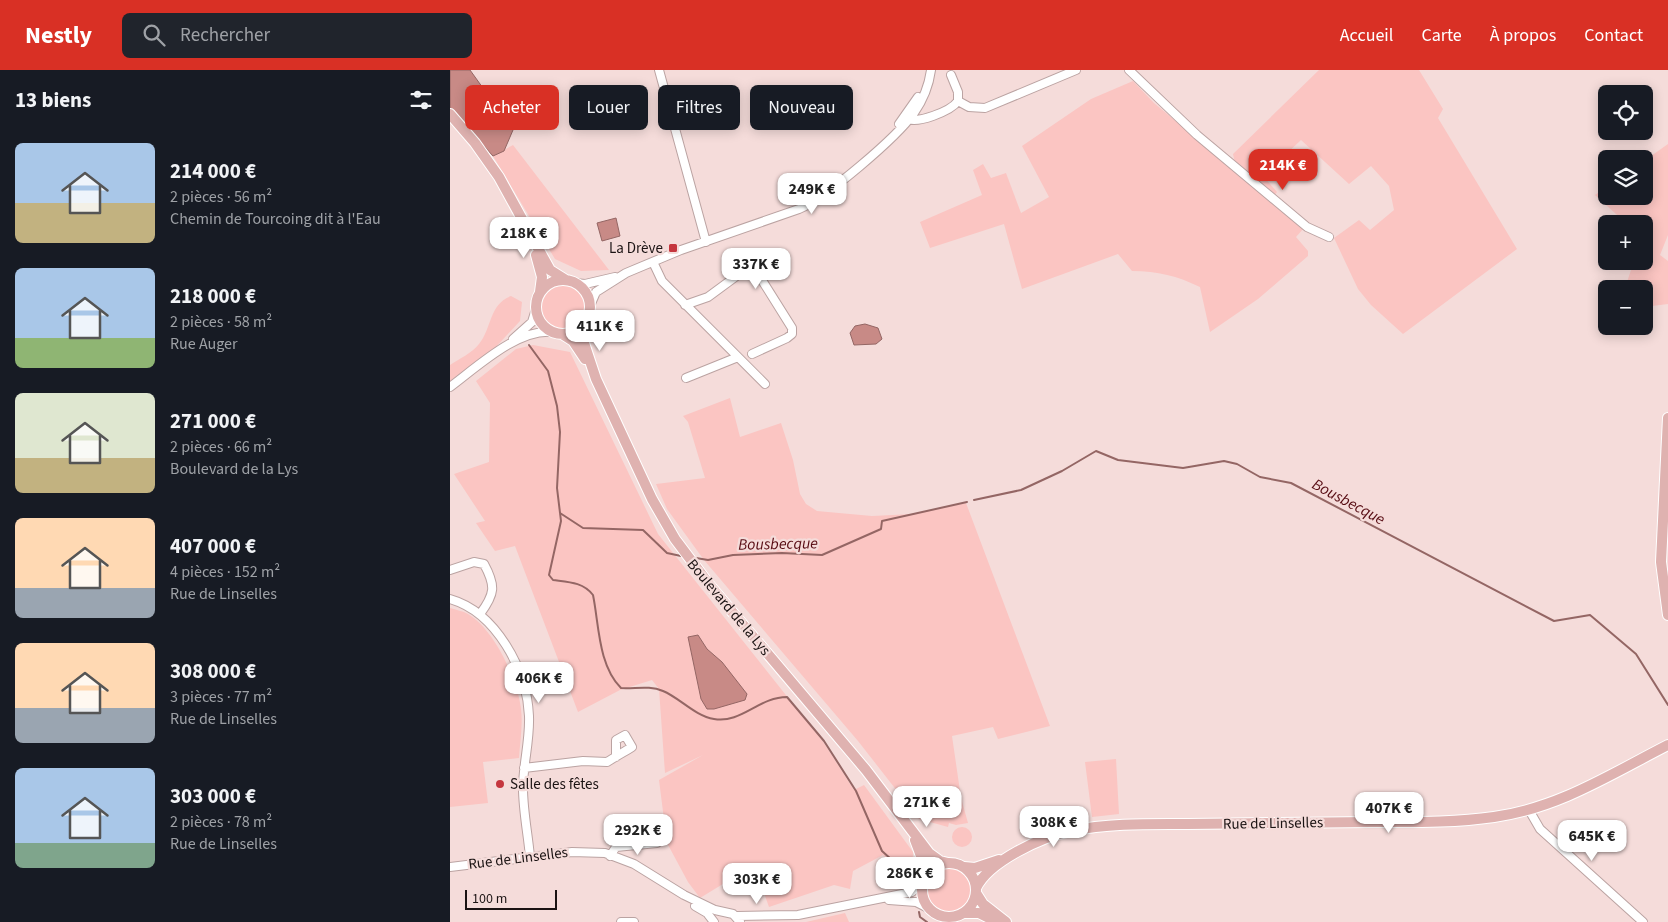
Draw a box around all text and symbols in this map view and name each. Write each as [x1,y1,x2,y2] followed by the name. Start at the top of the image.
[122,13,472,58] search box
[25,18,92,53] text: Nestly
[140,21,168,49] icon: search
[180,22,270,49] text: Rechercher
[1340,23,1393,48] text: Accueil
[1421,23,1462,48] text: Carte
[1490,23,1556,48] text: À propos
[1584,23,1643,48] text: Contact
[15,85,91,115] text: 13 biens
[465,85,559,130] chip: Acheter
[569,85,648,130] chip: Louer
[658,85,740,130] chip: Filtres
[750,85,853,130] chip: Nouveau
[1598,85,1653,335] map controls
[1598,85,1653,140] button: locate
[407,86,435,114] icon: filters
[1242,148,1324,191] pin: 214K €
[1598,150,1653,205] button: layers
[1260,154,1306,176] text: 214K €
[170,156,256,186] text: 214 000 €
[55,163,115,223] icon: home
[771,172,853,215] pin: 249K €
[789,178,835,200] text: 249K €
[170,186,272,208] text: 2 pièces · 56 m²
[170,208,381,230] text: Chemin de Tourcoing dit à l'Eau
[1598,215,1653,270] button: +
[483,216,565,259] pin: 218K €
[501,222,547,244] text: 218K €
[609,238,663,259] place label: La Drève
[667,242,679,254] marker: La Drève
[715,248,797,290] pin: 337K €
[733,253,779,275] text: 337K €
[1598,280,1653,335] button: −
[170,281,256,311] text: 218 000 €
[55,288,115,348] icon: home
[559,310,641,352] pin: 411K €
[170,311,272,333] text: 2 pièces · 58 m²
[577,315,623,337] text: 411K €
[170,333,238,355] text: Rue Auger
[170,406,256,436] text: 271 000 €
[55,413,115,473] icon: home
[170,436,272,458] text: 2 pièces · 66 m²
[170,458,298,480] text: Boulevard de la Lys
[1308,473,1389,530] water label: Bousbecque
[170,531,256,561] text: 407 000 €
[738,532,818,556] water label: Bousbecque
[55,538,115,598] icon: home
[682,554,775,660] street label: Boulevard de la Lys
[170,561,280,583] text: 4 pièces · 152 m²
[170,583,277,605] text: Rue de Linselles
[170,656,256,686] text: 308 000 €
[498,662,580,704] pin: 406K €
[55,663,115,723] icon: home
[516,667,562,689] text: 406K €
[170,686,272,708] text: 3 pièces · 77 m²
[170,708,277,730] text: Rue de Linselles
[510,774,599,795] place label: Salle des fêtes
[494,778,506,790] marker: Salle des fêtes
[170,781,256,811] text: 303 000 €
[886,786,968,828] pin: 271K €
[55,788,115,848] icon: home
[904,791,950,813] text: 271K €
[1348,792,1430,834] pin: 407K €
[1366,797,1412,819] text: 407K €
[1013,806,1095,848] pin: 308K €
[170,811,272,833] text: 2 pièces · 78 m²
[1031,811,1077,833] text: 308K €
[1223,812,1323,835] street label: Rue de Linselles
[597,814,679,856] pin: 292K €
[615,819,661,841] text: 292K €
[1551,820,1633,862] pin: 645K €
[1569,825,1615,847] text: 645K €
[170,833,277,855] text: Rue de Linselles
[467,842,569,875] street label: Rue de Linselles
[869,856,951,899] pin: 286K €
[716,862,798,905] pin: 303K €
[887,862,933,884] text: 286K €
[734,868,780,890] text: 303K €
[465,887,558,910] scale bar
[472,889,507,909] text: 100 m

